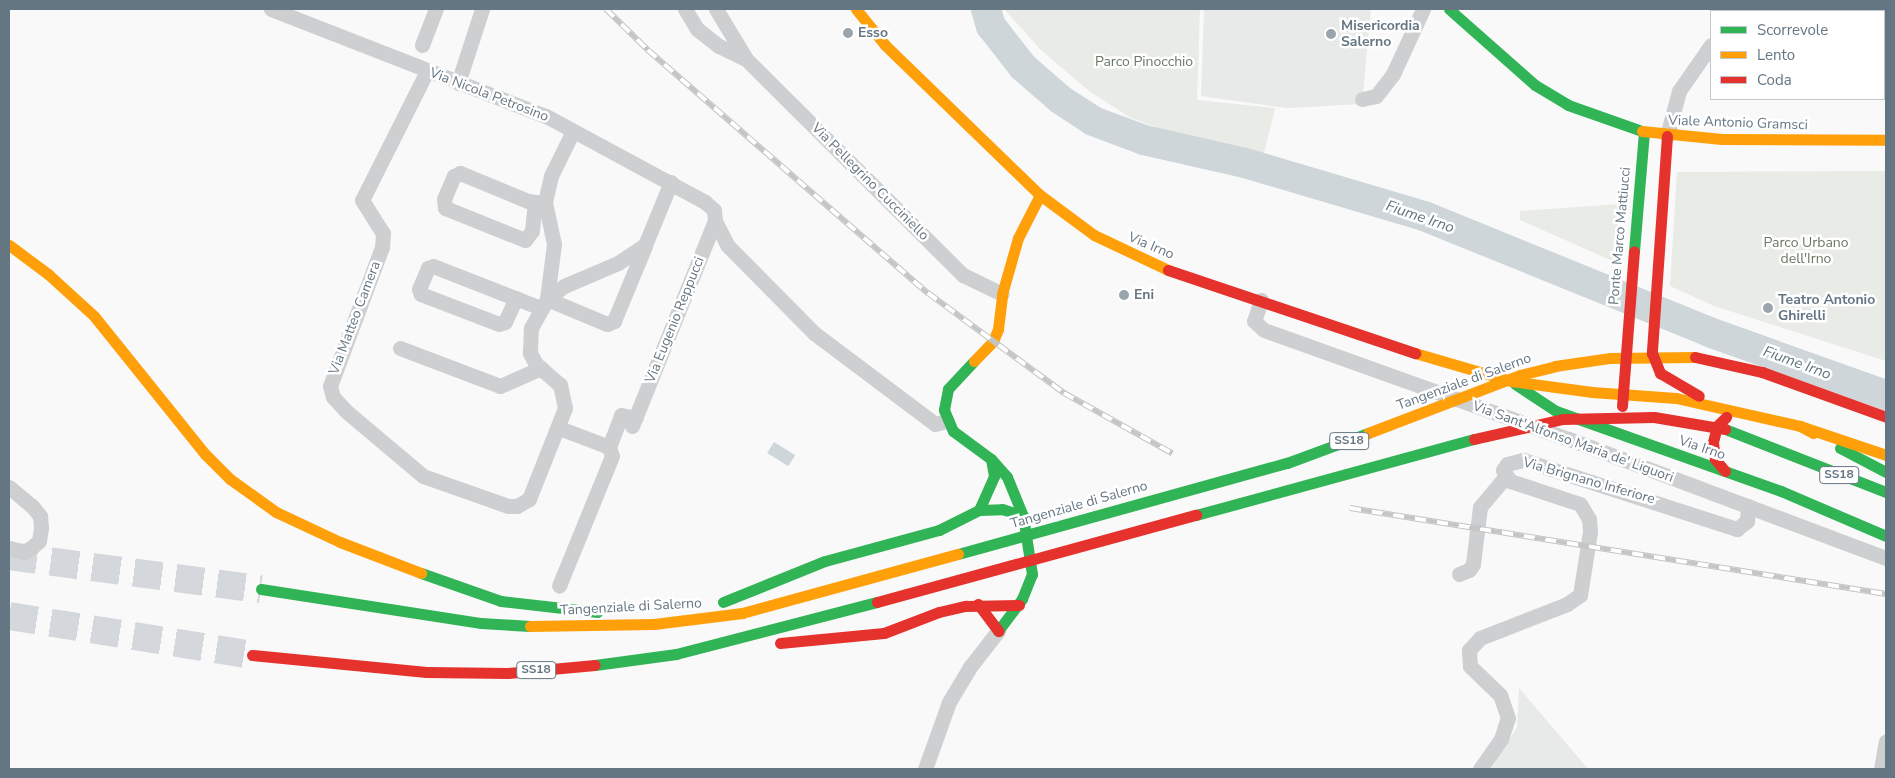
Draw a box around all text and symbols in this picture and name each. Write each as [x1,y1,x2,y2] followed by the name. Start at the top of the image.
[1710,10,1885,100] legend
[1341,18,1420,50] place label: Misericordia Salerno
[1757,20,1828,40] text: Scorrevole
[858,25,888,41] place label: Esso
[842,27,854,39] marker: Esso
[1325,28,1337,40] marker: Misericordia Salerno
[1757,45,1795,65] text: Lento
[1095,54,1193,70] park label: Parco Pinocchio
[427,65,551,125] street label: Via Nicola Petrosino
[1757,70,1792,90] text: Coda
[1668,112,1808,134] street label: Viale Antonio Gramsci
[808,120,932,244] street label: Via Pellegrino Cucciniello
[1606,166,1634,306] street label: Ponte Marco Mattiucci
[1384,197,1456,237] water label: Fiume Irno
[1126,229,1176,263] street label: Via Irno
[1763,235,1849,268] park label: Parco Urbano dell'Irno
[642,254,708,386] street label: Via Eugenio Reppucci
[326,259,384,377] street label: Via Matteo Camera
[1134,287,1154,303] place label: Eni
[1118,289,1130,301] marker: Eni
[1778,292,1875,324] place label: Teatro Antonio Ghirelli
[1762,302,1774,314] marker: Teatro Antonio Ghirelli
[1761,342,1833,384] water label: Fiume Irno
[1394,350,1534,414] street label: Tangenziale di Salerno
[1470,398,1676,486] street label: Via Sant'Alfonso Maria de' Liguori
[1329,432,1369,451] road number: SS18
[1676,432,1728,464] street label: Via Irno
[1521,454,1657,508] street label: Via Brignano Inferiore
[1819,466,1859,484] road number: SS18
[1008,477,1150,533] street label: Tangenziale di Salerno
[560,595,702,619] street label: Tangenziale di Salerno
[516,660,556,680] road number: SS18

